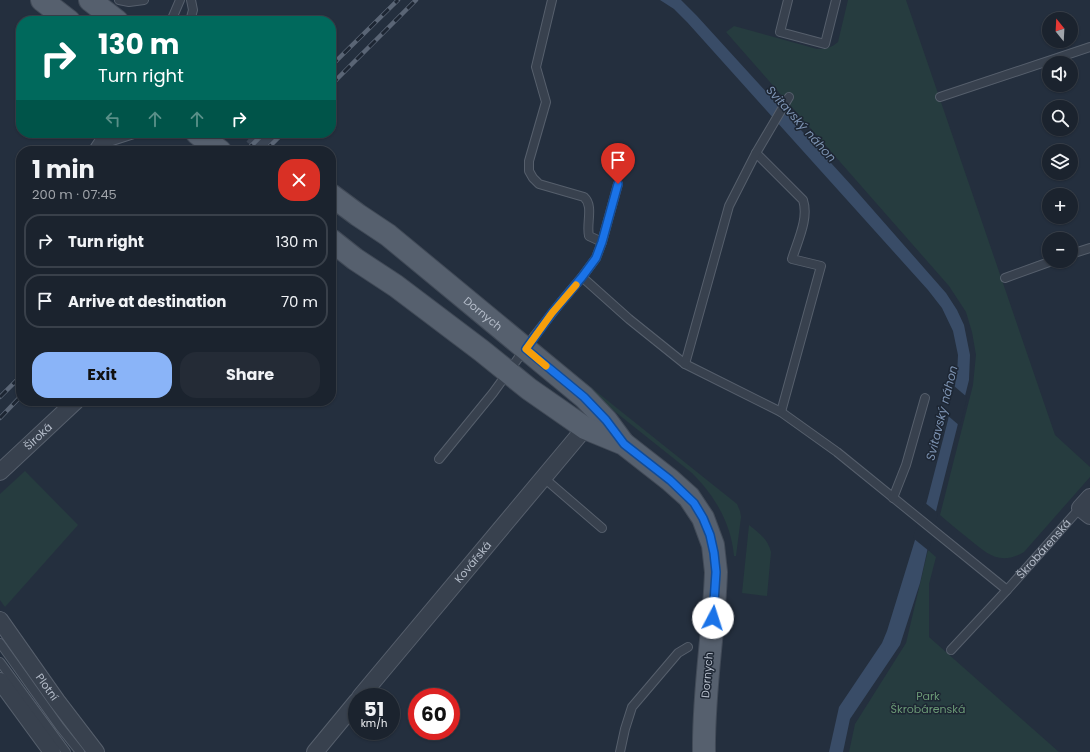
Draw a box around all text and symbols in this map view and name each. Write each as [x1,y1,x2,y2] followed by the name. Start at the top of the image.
[1042,12,1078,48] north arrow
[1042,12,1078,268] map controls
[98,25,179,64] text: 130 m
[32,32,84,84] icon: right
[1042,56,1078,92] button: sound
[98,63,184,88] text: Turn right
[762,82,840,166] water label: Svitavský náhon
[1042,100,1078,136] button: search
[102,108,124,130] icon: left
[144,108,166,130] icon: ahead
[186,108,208,130] icon: ahead
[228,108,250,130] icon: right
[601,143,635,184] pin
[1042,144,1078,180] button: layers
[607,149,629,171] icon: arrive
[32,153,95,186] text: 1 min
[278,159,320,201] button: close
[32,185,117,204] text: 200 m · 07:45
[1042,188,1078,224] button: +
[34,230,56,252] icon: right
[68,231,144,252] text: Turn right
[275,231,318,252] text: 130 m
[1042,232,1078,268] button: −
[34,290,56,312] icon: arrive
[68,291,226,312] text: Arrive at destination
[281,291,318,312] text: 70 m
[460,293,506,334] street label: Dornych
[32,352,172,398] button: Exit
[180,352,320,398] button: Share
[921,364,962,462] water label: Svitavský náhon
[20,419,56,454] street label: Široká
[1013,516,1074,582] street label: Škrobárenská
[451,538,495,586] street label: Kovářská
[692,597,734,639] position arrow
[697,651,717,699] street label: Dornych
[32,670,63,704] street label: Plotní
[408,688,460,740] speed limit sign: 60
[891,688,965,717] park label: Park Škrobárenská
[364,695,384,723] text: 51
[361,716,387,731] text: km/h

